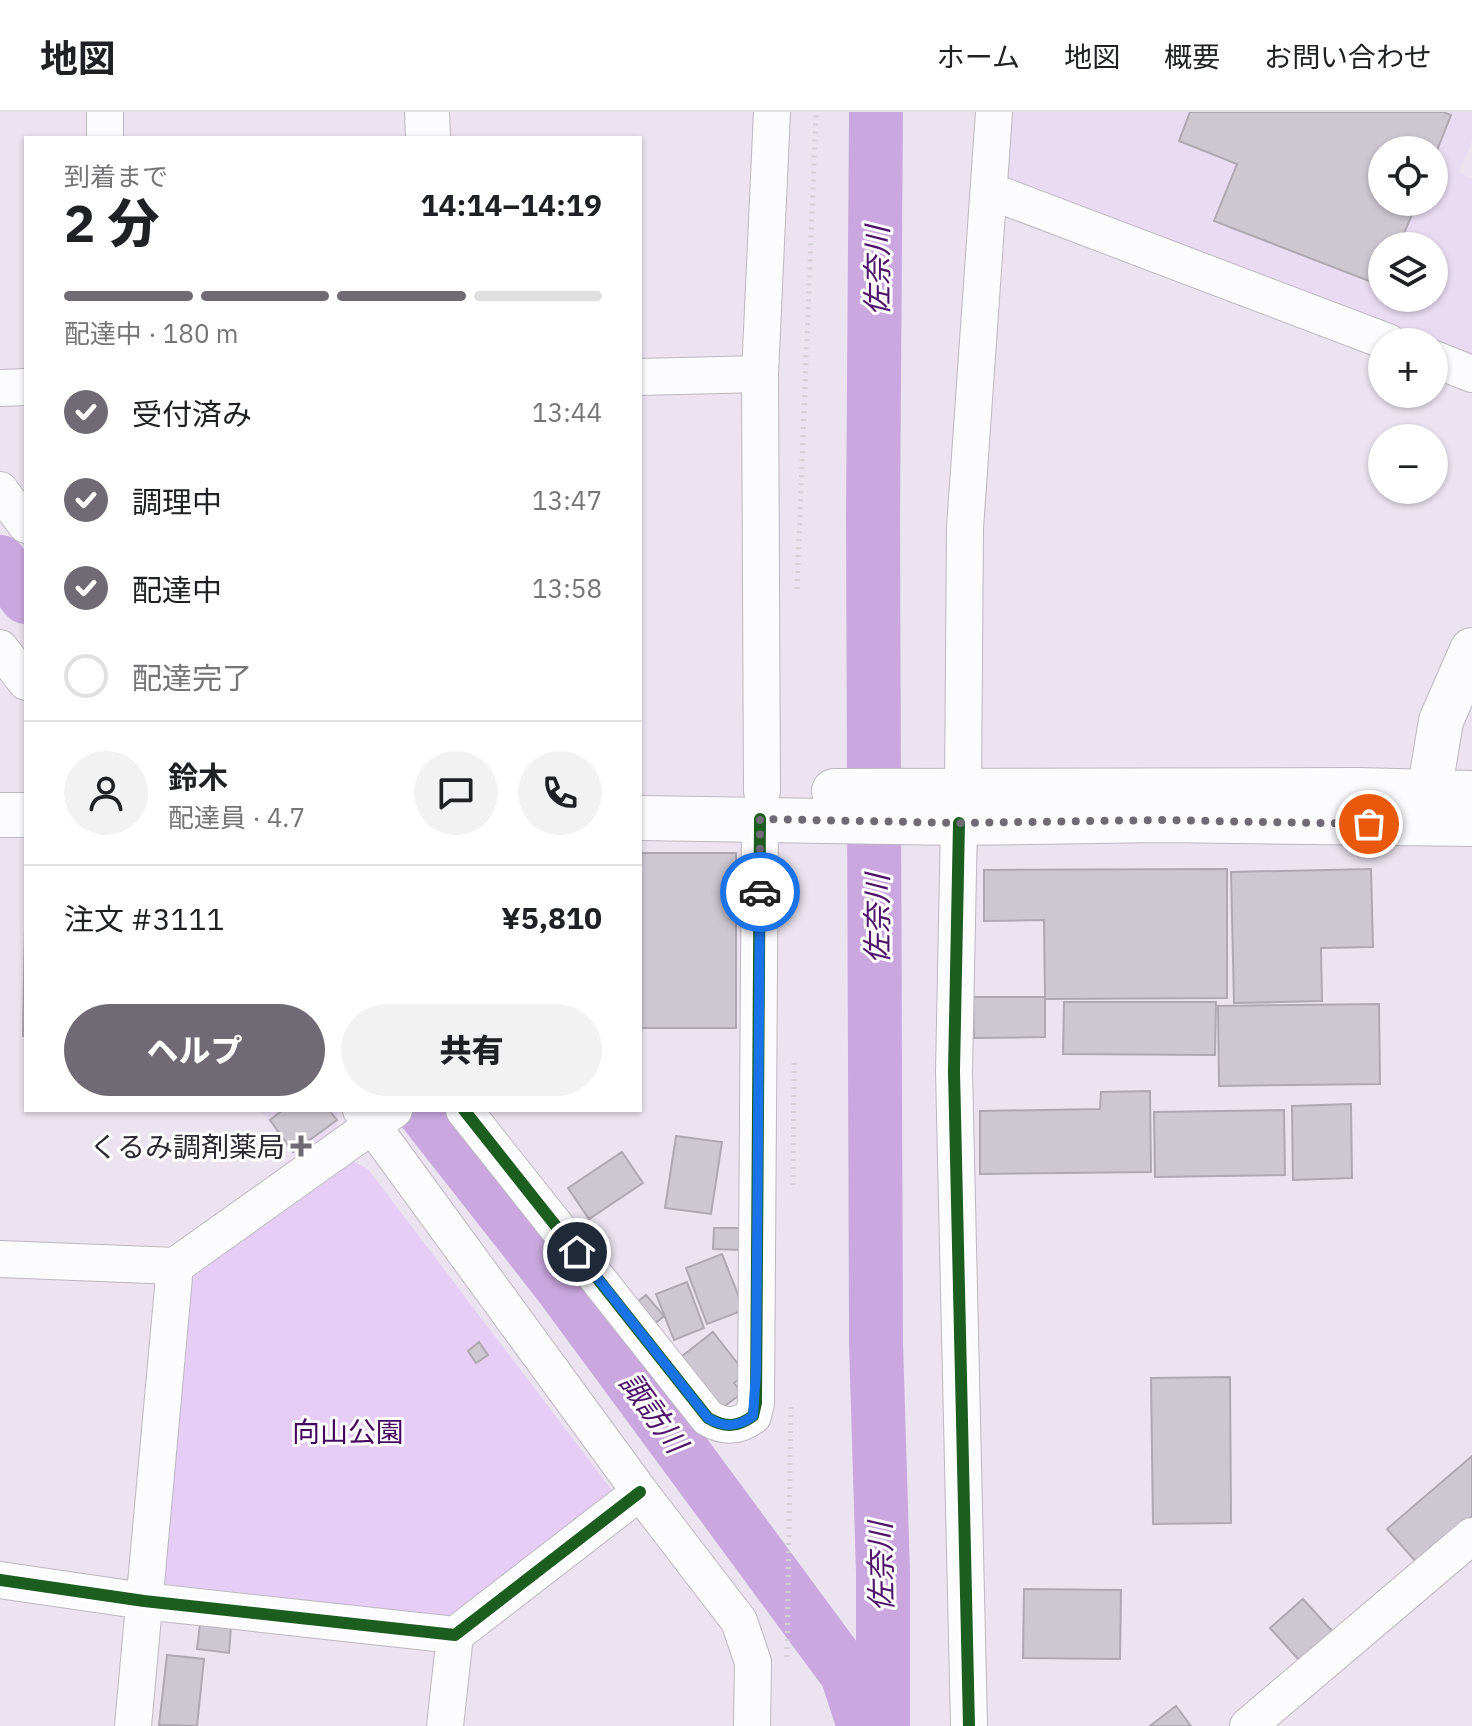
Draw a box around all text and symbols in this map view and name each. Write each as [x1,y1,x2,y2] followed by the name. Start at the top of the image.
[40,33,116,82] text: 地図
[937,38,1020,75] text: ホーム
[1064,38,1120,75] text: 地図
[1164,38,1220,75] text: 概要
[1264,38,1432,75] text: お問い合わせ
[1368,136,1448,504] map controls
[1368,136,1448,216] button: locate
[64,159,168,193] text: 到着まで
[421,185,602,224] text: 14:14–14:19
[64,189,159,256] text: 2 分
[857,223,896,316] water label: 佐奈川
[1368,232,1448,312] button: layers
[64,316,238,350] text: 配達中 · 180 m
[1368,328,1448,408] button: +
[64,390,108,434] icon: check
[132,394,252,433] text: 受付済み
[532,395,602,429] text: 13:44
[1368,424,1448,504] button: −
[64,478,108,522] icon: check
[132,482,222,521] text: 調理中
[532,483,602,517] text: 13:47
[64,566,108,610] icon: check
[132,570,222,609] text: 配達中
[532,571,602,605] text: 13:58
[132,658,252,697] text: 配達完了
[64,751,148,835] button: person
[414,751,498,835] button: chat
[518,751,602,835] button: phone
[168,757,228,796] text: 鈴木
[1335,790,1403,858] pin
[168,800,305,834] text: 配達員 · 4.7
[1347,802,1391,846] icon: bag
[720,852,800,932] courier
[738,870,782,914] icon: car
[857,871,896,964] water label: 佐奈川
[501,898,602,937] text: ¥5,810
[64,899,224,938] text: 注文 #3111
[64,1004,325,1096] button: ヘルプ
[341,1004,602,1096] button: 共有
[90,1128,285,1165] place label: くるみ調剤薬局
[292,1137,310,1155] marker: くるみ調剤薬局
[543,1218,611,1286] pin
[555,1230,599,1274] icon: home
[612,1364,698,1462] water label: 諏訪川
[292,1413,404,1450] park label: 向山公園
[860,1519,900,1612] water label: 佐奈川

